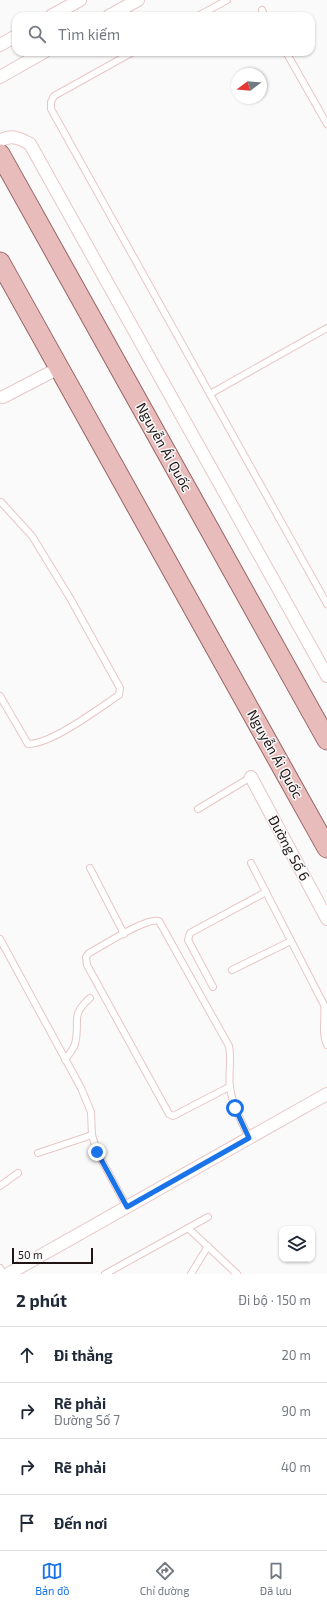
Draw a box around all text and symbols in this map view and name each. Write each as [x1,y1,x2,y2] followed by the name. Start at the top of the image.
[12,12,315,56] search box
[26,23,48,45] icon: search
[58,25,120,43] text: Tìm kiếm
[231,68,267,104] north arrow
[133,399,196,494] street label: Nguyễn Ái Quốc
[244,706,307,801] street label: Nguyễn Ái Quốc
[265,812,314,883] street label: Đường Số 6
[226,1099,244,1117] route start
[88,1143,106,1161] route end
[279,1226,315,1262] map controls
[279,1226,315,1262] button: layers
[12,1246,93,1265] scale bar
[18,1248,43,1261] text: 50 m
[16,1290,67,1310] text: 2 phút
[238,1292,311,1308] text: Đi bộ · 150 m
[16,1344,38,1366] icon: ahead
[54,1346,113,1364] text: Đi thẳng
[282,1347,311,1363] text: 20 m
[54,1394,106,1412] text: Rẽ phải
[16,1400,38,1422] icon: right
[281,1403,311,1419] text: 90 m
[54,1412,120,1428] text: Đường Số 7
[16,1456,38,1478] icon: right
[54,1458,106,1476] text: Rẽ phải
[281,1459,311,1475] text: 40 m
[16,1512,38,1534] icon: arrive
[54,1514,108,1532] text: Đến nơi
[35,1560,69,1597] tab: Bản đồ
[140,1560,189,1597] tab: Chỉ đường
[260,1560,292,1597] tab: Đã lưu

